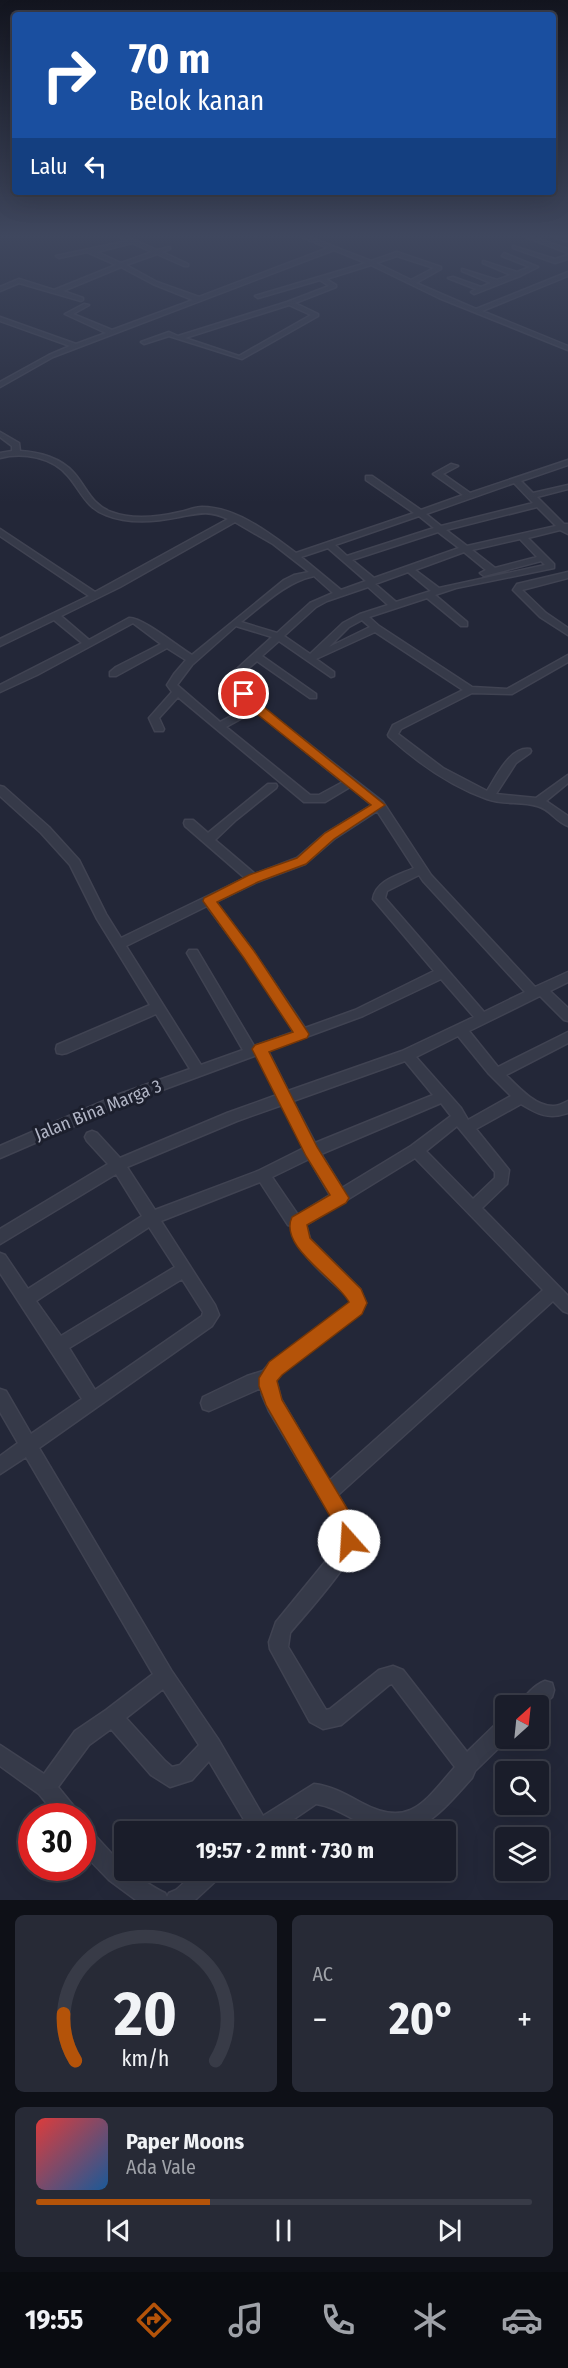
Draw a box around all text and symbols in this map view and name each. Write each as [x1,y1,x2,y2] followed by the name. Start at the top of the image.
[129,34,210,84] text: 70 m
[30,36,108,114] icon: right
[129,85,264,117] text: Belok kanan
[79,150,112,183] icon: left
[30,153,67,180] text: Lalu
[218,668,269,719] pin
[227,677,260,710] icon: arrive
[31,1075,165,1145] street label: Jalan Bina Marga 3
[317,1509,381,1573] position arrow
[495,1695,549,1749] north arrow
[495,1695,549,1881] map controls
[495,1761,549,1815] button: search
[18,1803,96,1881] speed limit sign: 30
[495,1827,549,1881] button: layers
[196,1837,374,1864] text: 19:57 · 2 mnt · 730 m
[313,1962,333,1986] text: AC
[113,1977,177,2052] text: 20
[389,1992,455,2046] text: 20°
[313,2000,327,2040] text: −
[517,2000,532,2040] text: +
[122,2046,170,2072] text: km/h
[126,2128,244,2155] text: Paper Moons
[126,2155,196,2179] text: Ada Vale
[102,2214,135,2247] icon: previous
[267,2214,300,2247] icon: pause
[433,2214,466,2247] icon: next
[133,2299,175,2341] icon: directions
[225,2299,267,2341] icon: music
[317,2299,359,2341] icon: phone
[409,2299,451,2341] icon: climate
[501,2299,543,2341] icon: car
[25,2304,83,2336] text: 19:55

